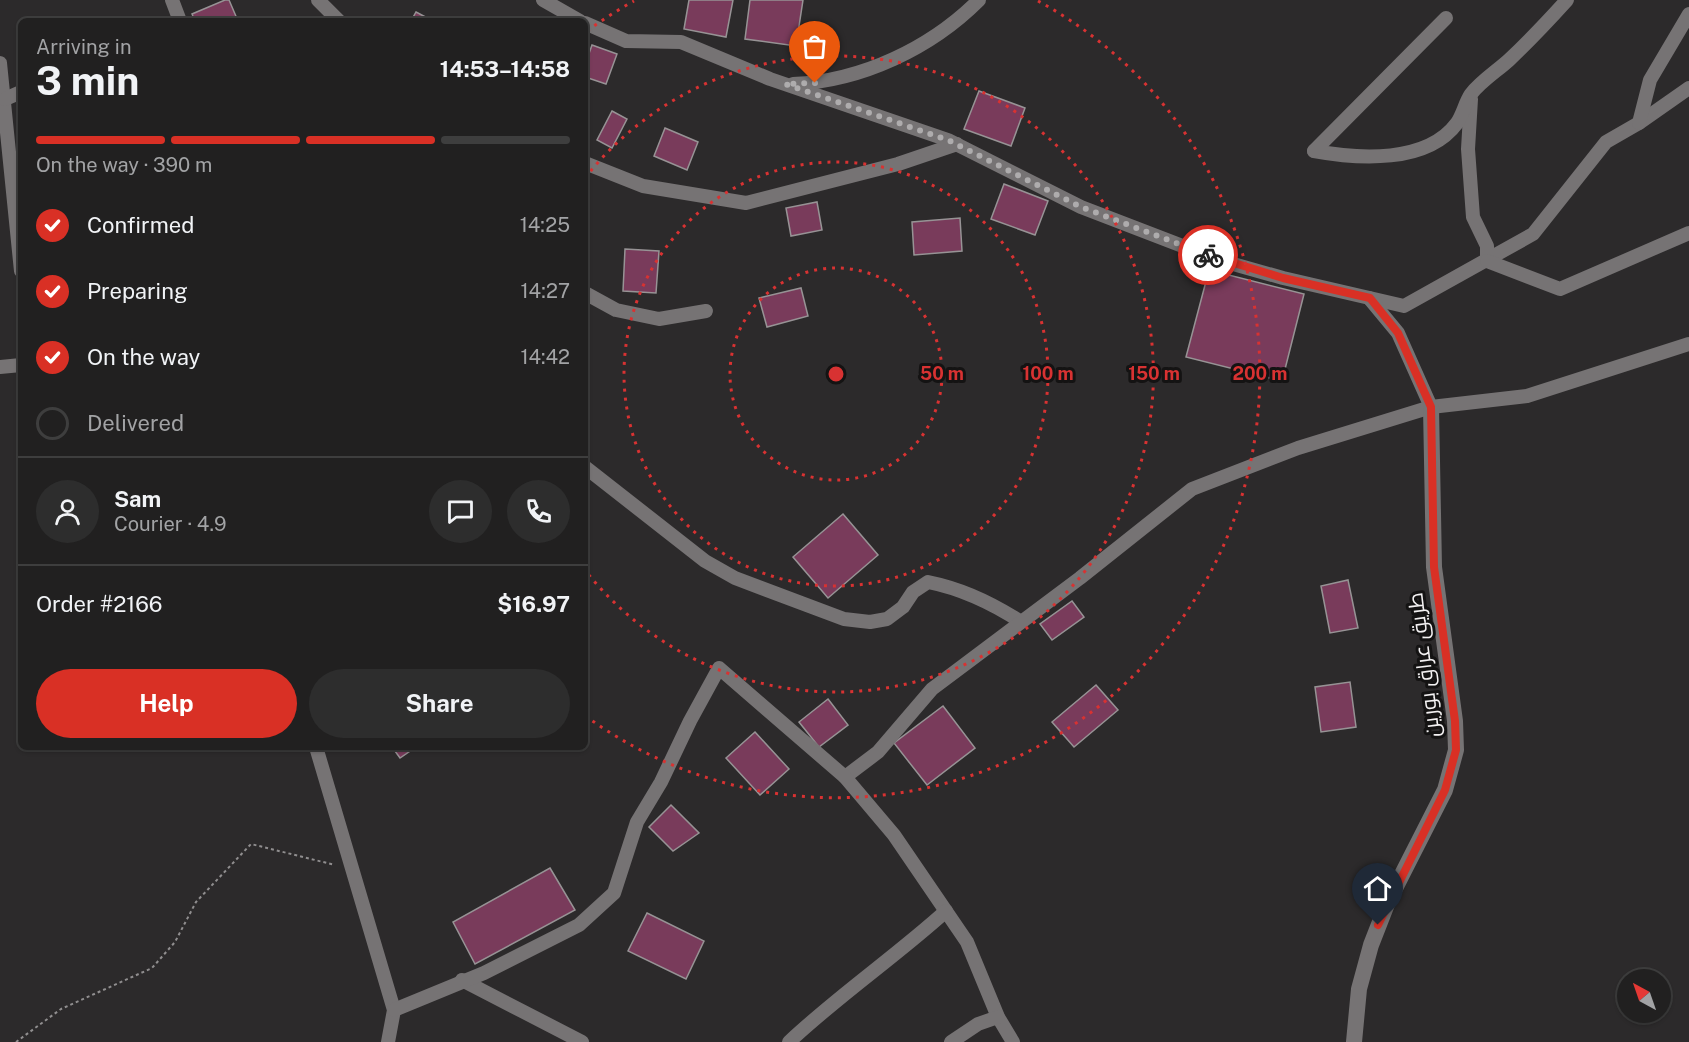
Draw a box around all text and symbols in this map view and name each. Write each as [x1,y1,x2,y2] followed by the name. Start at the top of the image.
[789,21,840,83] pin
[798,30,831,63] icon: bag
[36,35,131,59] text: Arriving in
[440,56,570,82] text: 14:53–14:58
[36,58,139,104] text: 3 min
[36,153,212,177] text: On the way · 390 m
[36,209,69,242] icon: check
[87,212,194,238] text: Confirmed
[520,213,570,237] text: 14:25
[1178,225,1238,285] courier
[1192,239,1225,272] icon: bike
[36,275,69,308] icon: check
[87,278,188,304] text: Preparing
[520,279,570,303] text: 14:27
[36,341,69,374] icon: check
[87,344,200,370] text: On the way
[520,345,570,369] text: 14:42
[920,363,964,384] text: 50 m
[1022,363,1074,384] text: 100 m
[1128,363,1180,384] text: 150 m
[1233,363,1287,384] text: 200 m
[826,364,846,384] centre of rings
[87,410,184,436] text: Delivered
[36,480,99,543] button: person
[429,480,492,543] button: chat
[507,480,570,543] button: phone
[114,486,161,512] text: Sam
[114,512,226,536] text: Courier · 4.9
[36,591,163,617] text: Order #2166
[497,591,570,617] text: $16.97
[1402,591,1446,739] street label: طريق عراق بورين
[36,669,297,738] button: Help
[309,669,570,738] button: Share
[1352,863,1403,925] pin
[1361,872,1394,905] icon: home
[1617,969,1671,1023] north arrow
[1617,969,1671,1023] map controls

